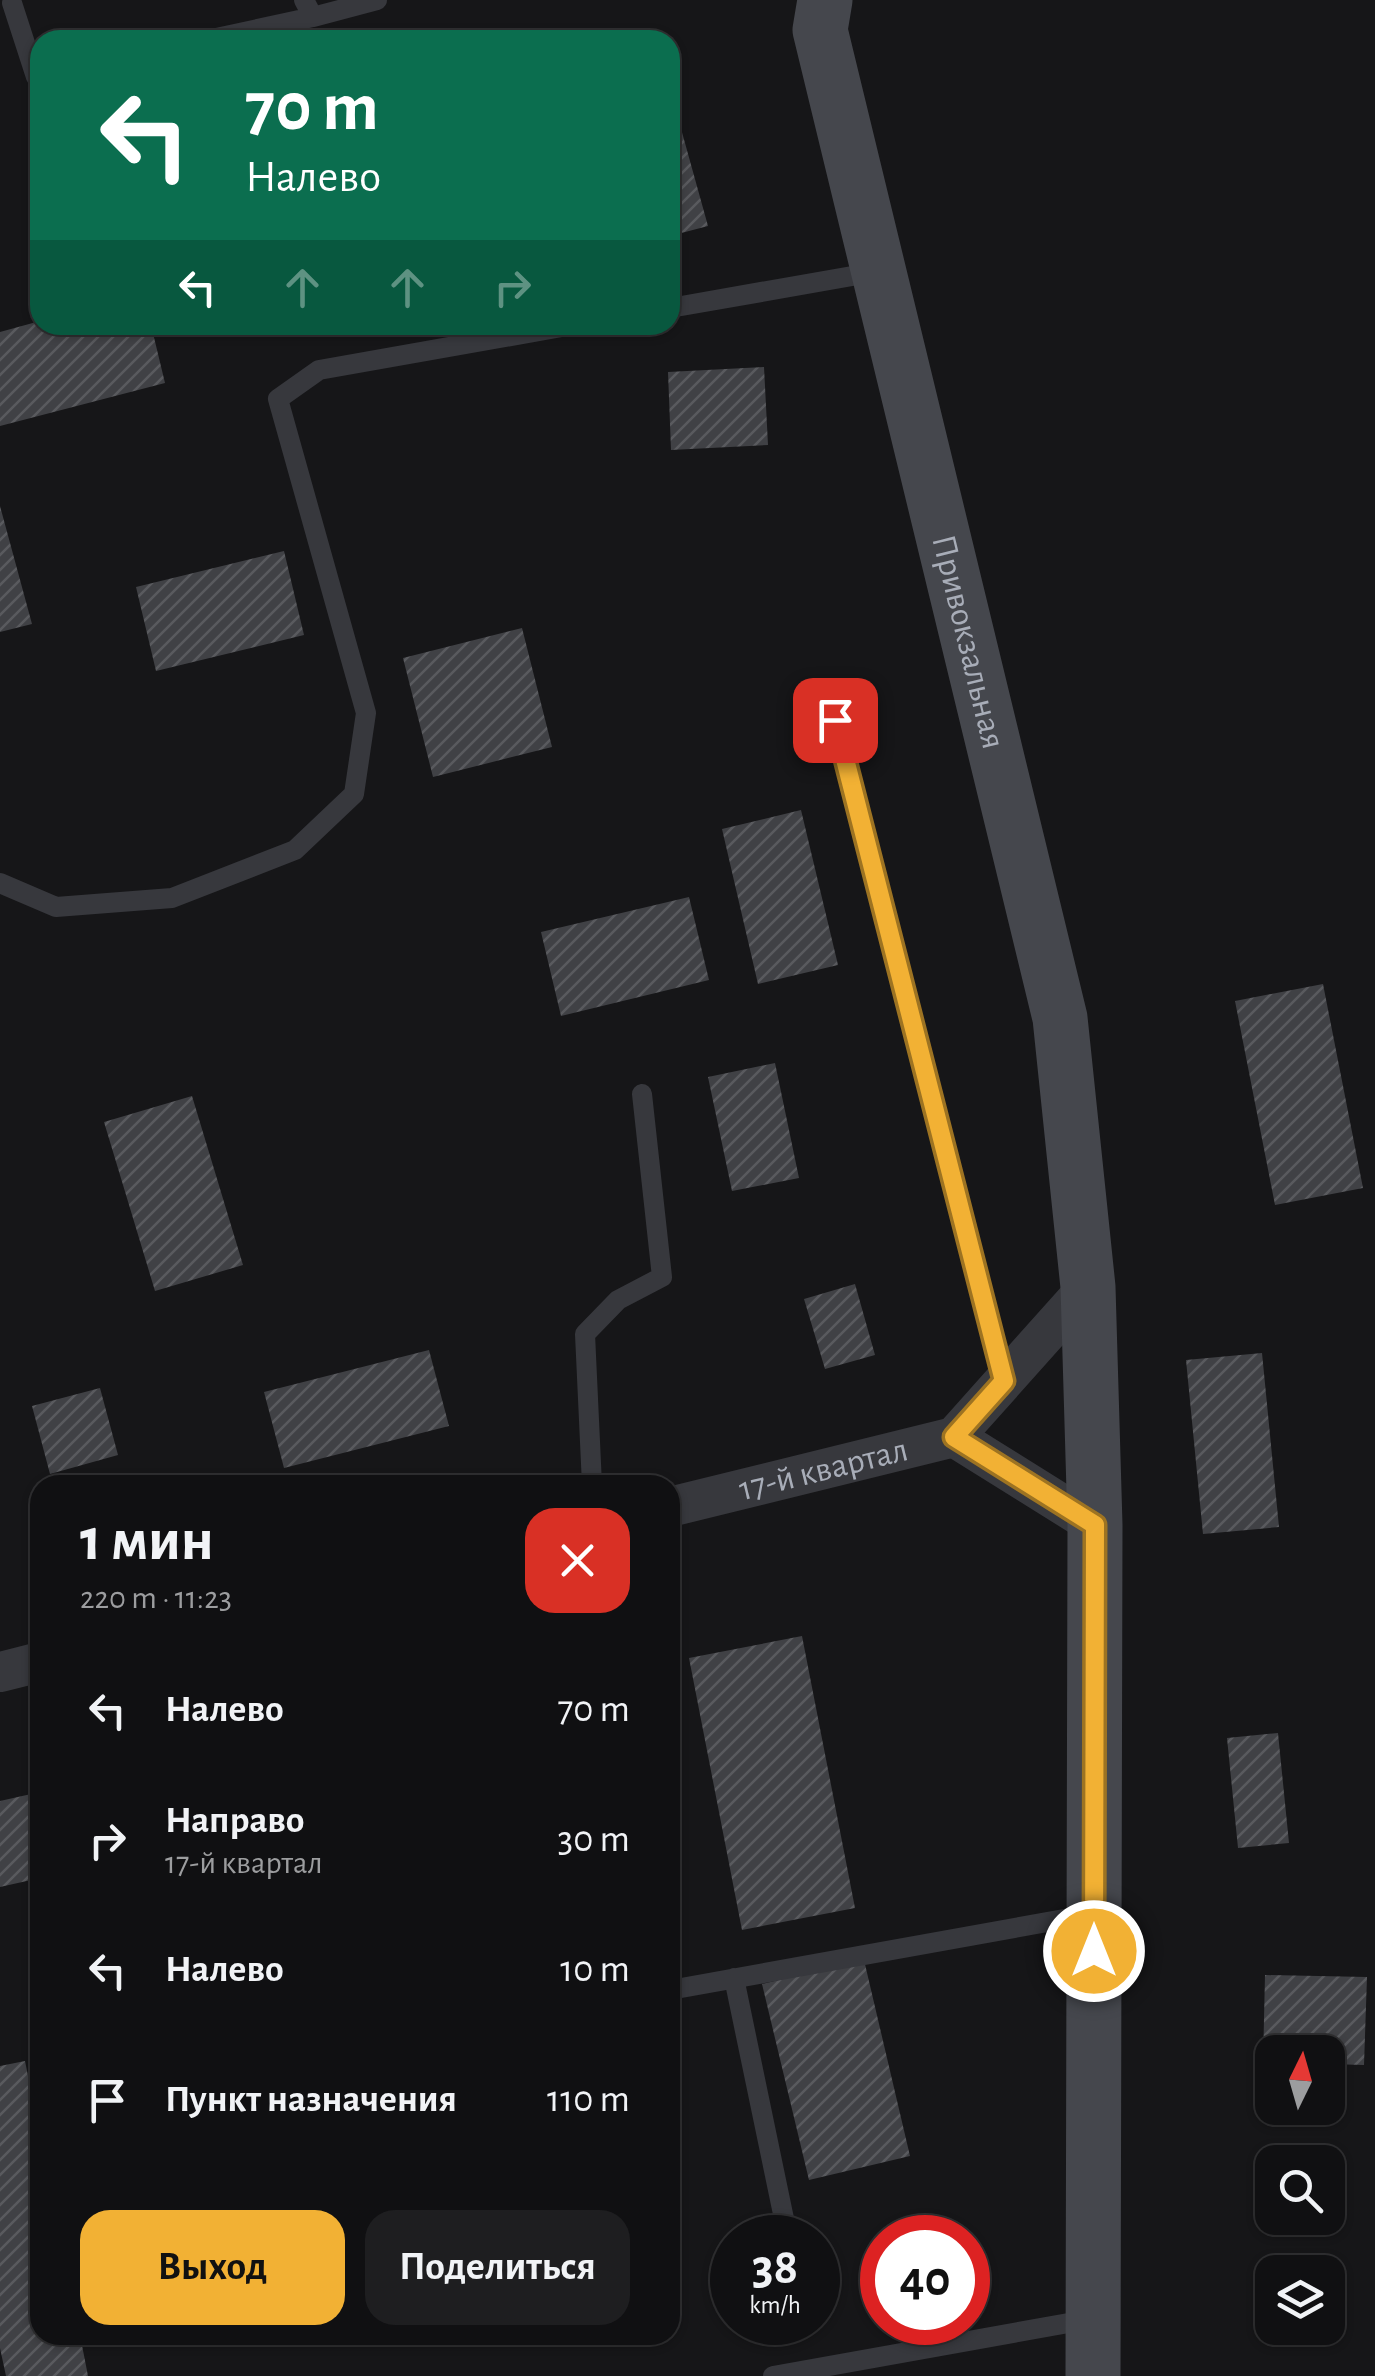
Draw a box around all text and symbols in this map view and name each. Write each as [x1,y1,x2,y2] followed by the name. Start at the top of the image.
[80,70,210,200] icon: left
[245,73,379,143] text: 70 m
[245,155,381,200] text: Налево
[170,260,225,315] icon: left
[275,260,330,315] icon: ahead
[380,260,435,315] icon: ahead
[485,260,540,315] icon: right
[926,531,1011,752] street label: Привокзальная
[793,678,878,763] pin
[808,693,863,748] icon: arrive
[735,1432,911,1507] street label: 17-й квартал
[525,1508,630,1613] button: close
[80,1511,214,1571] text: 1 мин
[80,1582,232,1614] text: 220 m · 11:23
[80,1683,135,1738] icon: left
[165,1691,284,1729] text: Налево
[557,1691,630,1729] text: 70 m
[165,1802,304,1840] text: Направо
[80,1813,135,1868] icon: right
[558,1821,630,1859] text: 30 m
[165,1847,323,1879] text: 17-й квартал
[1042,1899,1146,2003] position arrow
[80,1943,135,1998] icon: left
[165,1951,284,1989] text: Налево
[560,1951,630,1989] text: 10 m
[1255,2035,1345,2125] north arrow
[1255,2035,1345,2345] map controls
[80,2073,135,2128] icon: arrive
[165,2081,457,2119] text: Пункт назначения
[547,2081,630,2119] text: 110 m
[1255,2145,1345,2235] button: search
[80,2210,345,2325] button: Выход
[365,2210,630,2325] button: Поделиться
[860,2215,990,2345] speed limit sign: 40
[752,2243,798,2293] text: 38
[1255,2255,1345,2345] button: layers
[749,2293,801,2318] text: km/h

